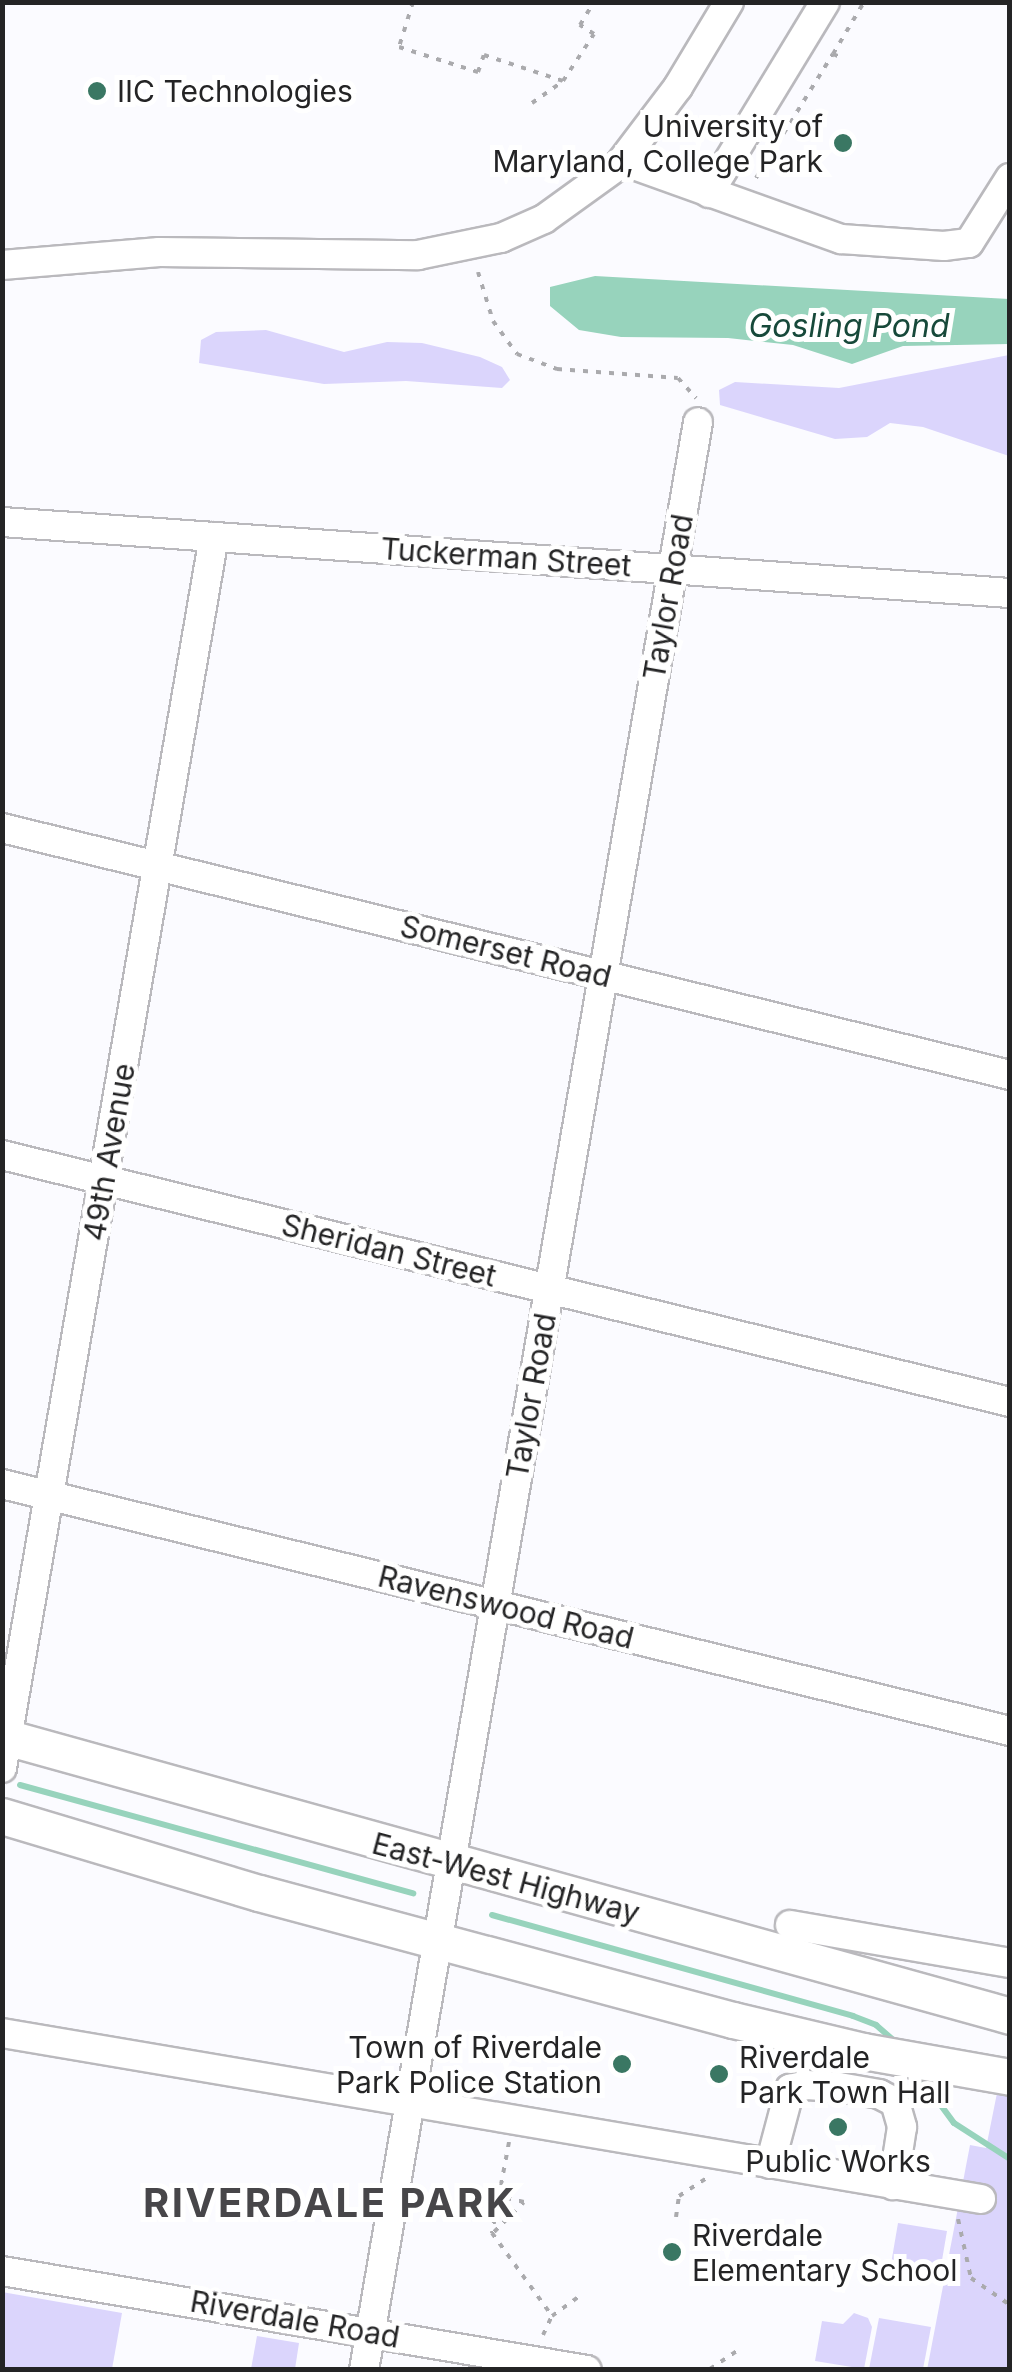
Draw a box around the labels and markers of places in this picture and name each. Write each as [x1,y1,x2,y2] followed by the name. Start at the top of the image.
[117,73,353,109] place label: IIC Technologies
[86,80,108,102] marker: IIC Technologies
[493,108,823,178] place label: University of Maryland, College Park
[832,132,854,154] marker: University of Maryland, College Park
[336,2029,602,2100] place label: Town of Riverdale Park Police Station
[739,2039,951,2110] place label: Riverdale Park Town Hall
[611,2053,633,2075] marker: Town of Riverdale Park Police Station
[708,2063,730,2085] marker: Riverdale Park Town Hall
[827,2116,849,2138] marker: Public Works
[745,2143,931,2179] place label: Public Works
[692,2217,958,2288] place label: Riverdale Elementary School
[661,2241,683,2263] marker: Riverdale Elementary School

